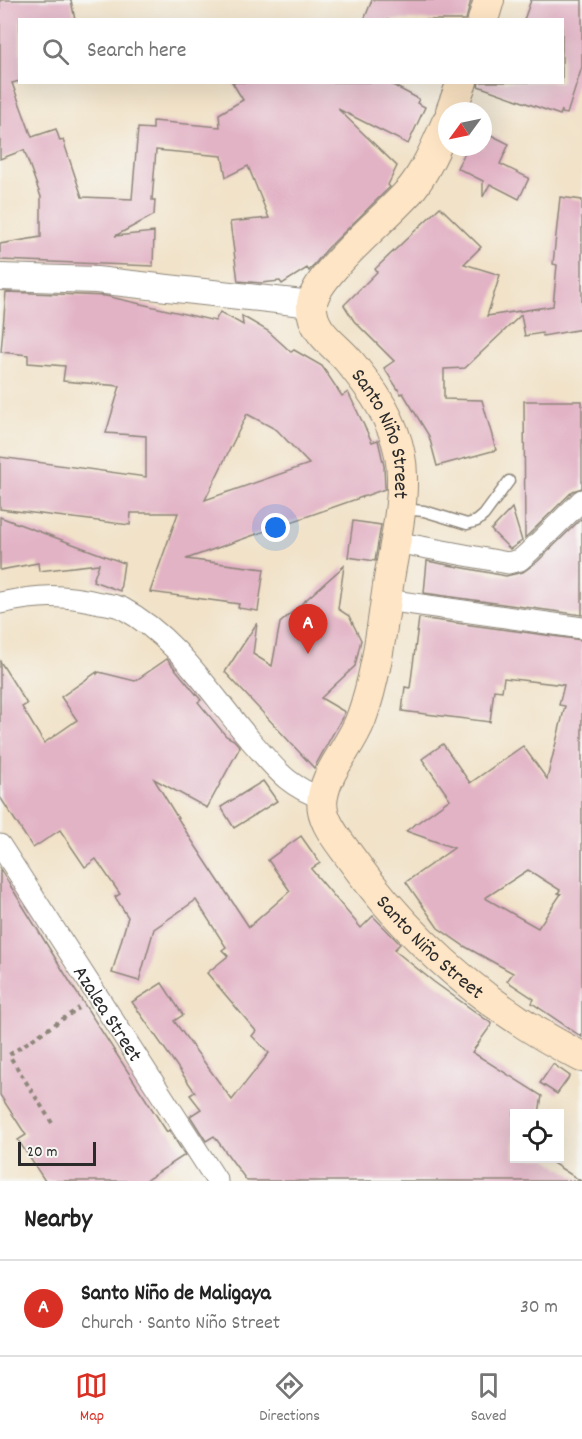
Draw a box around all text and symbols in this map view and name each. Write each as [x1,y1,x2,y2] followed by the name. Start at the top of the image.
[18,18,564,84] search box
[39,35,72,68] icon: search
[87,36,186,67] text: Search here
[438,102,492,156] north arrow
[342,363,414,500] street label: Santo Niño Street
[261,513,290,542] your location
[288,604,328,654] pin: A
[367,890,490,1008] street label: Santo Niño Street
[64,961,148,1069] street label: Azalea Street
[510,1109,564,1163] map controls
[510,1109,564,1163] button: locate
[18,1139,96,1166] scale bar
[27,1141,57,1164] text: 20 m
[24,1202,92,1239] text: Nearby
[81,1279,271,1310] text: Santo Niño de Maligaya
[38,1294,49,1322] text: A
[520,1294,558,1322] text: 30 m
[81,1310,280,1338] text: Church · Santo Niño Street
[75,1369,108,1428] tab: Map
[259,1369,320,1428] tab: Directions
[471,1369,507,1428] tab: Saved

